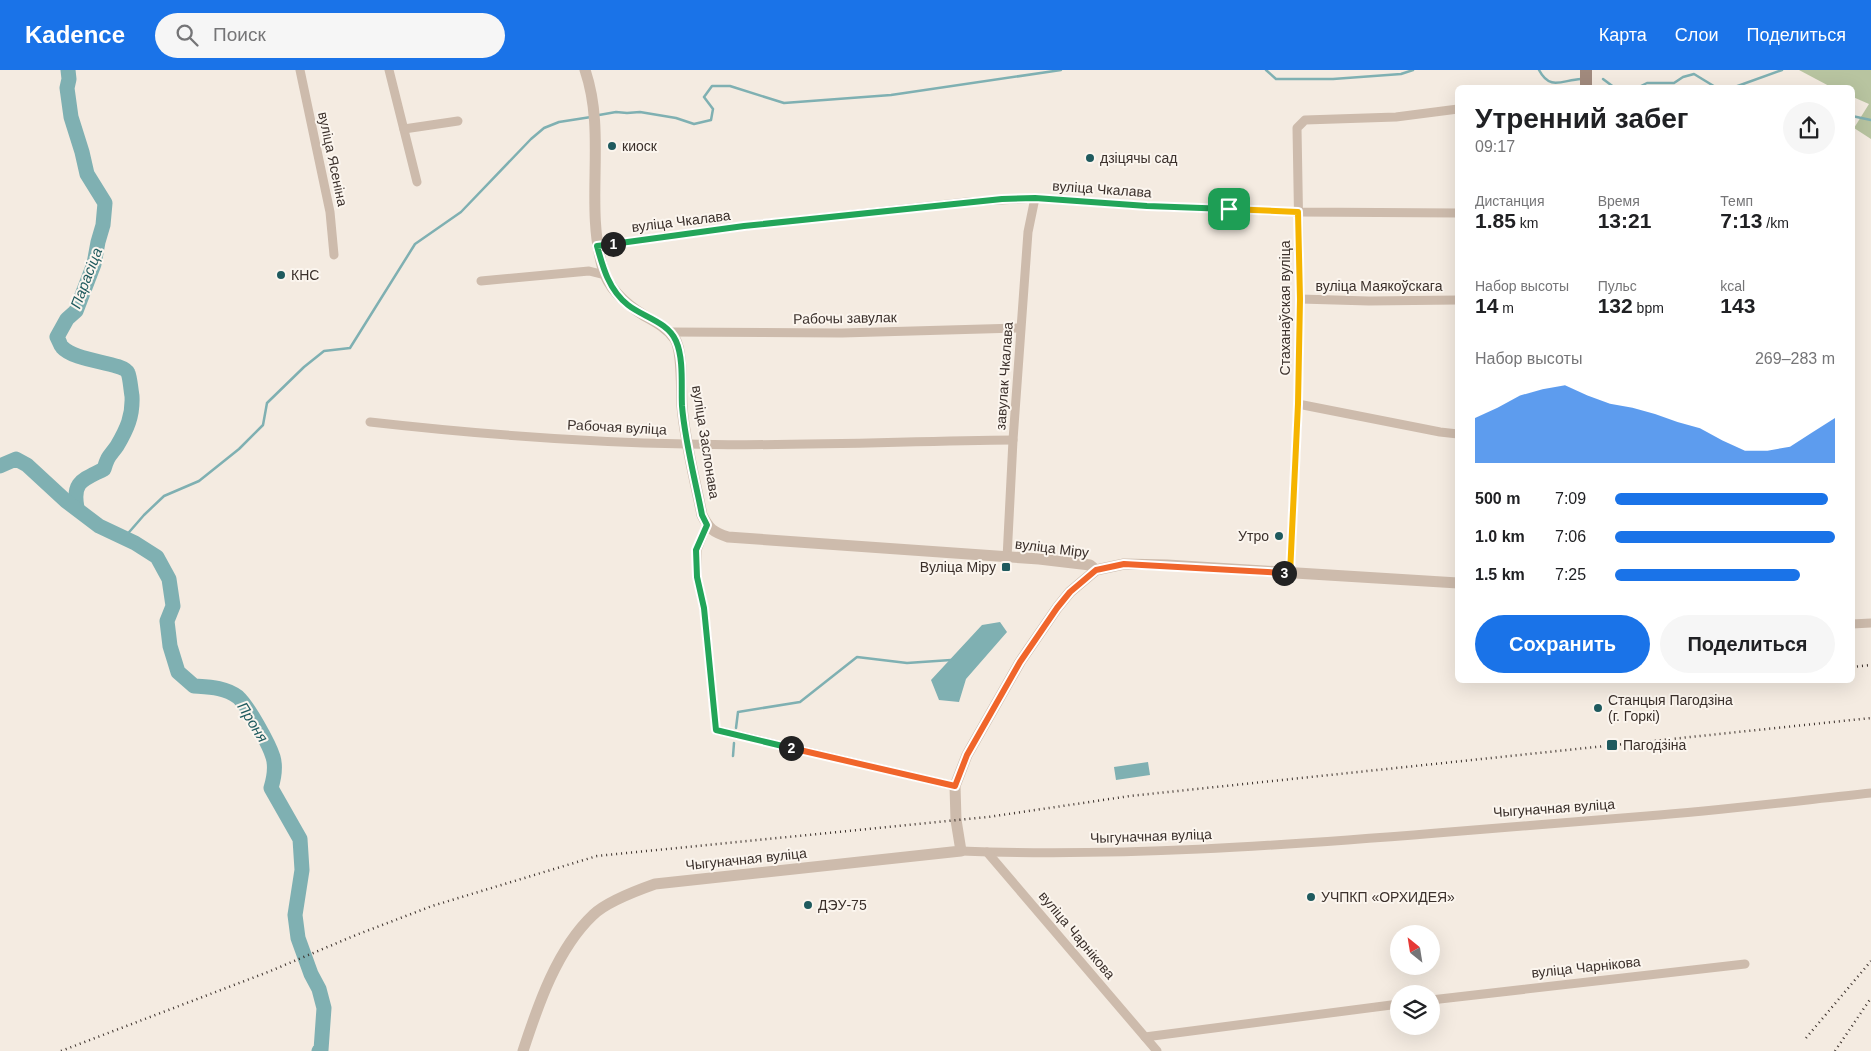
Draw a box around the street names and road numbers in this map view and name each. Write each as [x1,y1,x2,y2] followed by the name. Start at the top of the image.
[315,110,351,208] street label: вуліца Ясеніна
[1052,178,1152,200] street label: вуліца Чкалава
[631,207,731,235] street label: вуліца Чкалава
[1277,240,1293,375] street label: Стаханаўская вуліца
[1316,278,1443,294] street label: вуліца Маякоўскага
[793,309,898,327] street label: Рабочы завулак
[992,321,1016,431] street label: завулак Чкалава
[689,384,723,500] street label: вуліца Заслонава
[567,416,667,438] street label: Рабочая вуліца
[1014,536,1090,560] street label: вуліца Міру
[1493,796,1616,820] street label: Чыгуначная вуліца
[1090,826,1212,846] street label: Чыгуначная вуліца
[685,845,808,873] street label: Чыгуначная вуліца
[1036,888,1119,982] street label: вуліца Чарнікова
[1531,953,1642,981] street label: вуліца Чарнікова

